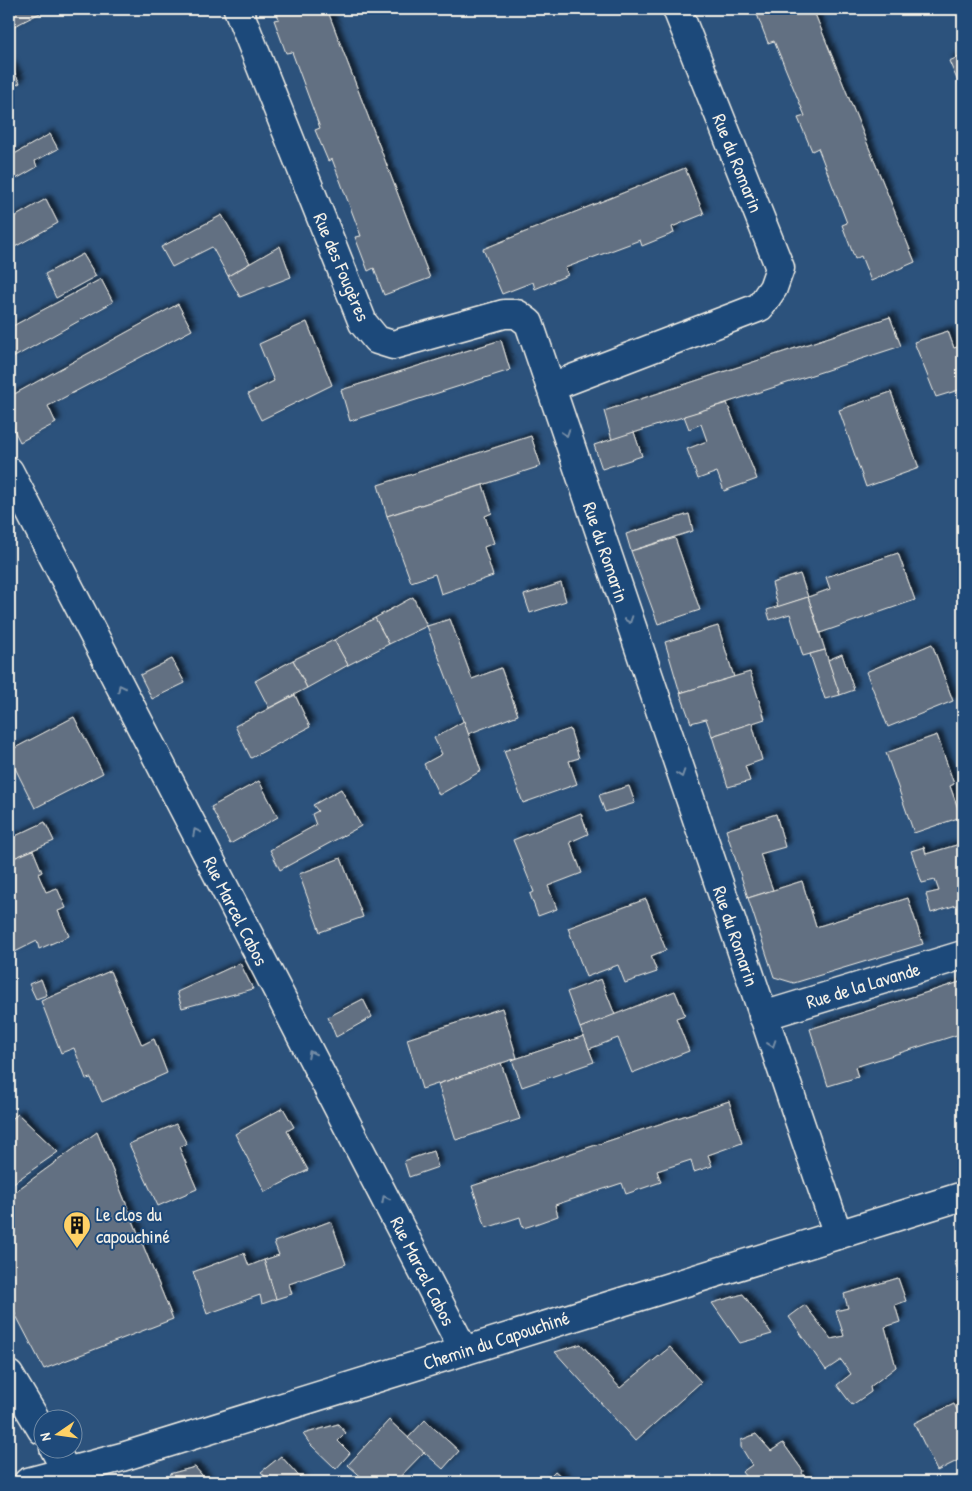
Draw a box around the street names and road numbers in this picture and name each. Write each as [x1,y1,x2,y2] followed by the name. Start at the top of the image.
[706,110,770,216] street label: Rue du Romarin
[307,209,377,325] street label: Rue des Fougères
[577,498,635,606] street label: Rue du Romarin
[197,852,275,970] street label: Rue Marcel Cabos
[707,882,765,990] street label: Rue du Romarin
[803,955,923,1015] street label: Rue de la Lavande
[384,1212,462,1330] street label: Rue Marcel Cabos
[419,1304,573,1376] street label: Chemin du Capouchiné

